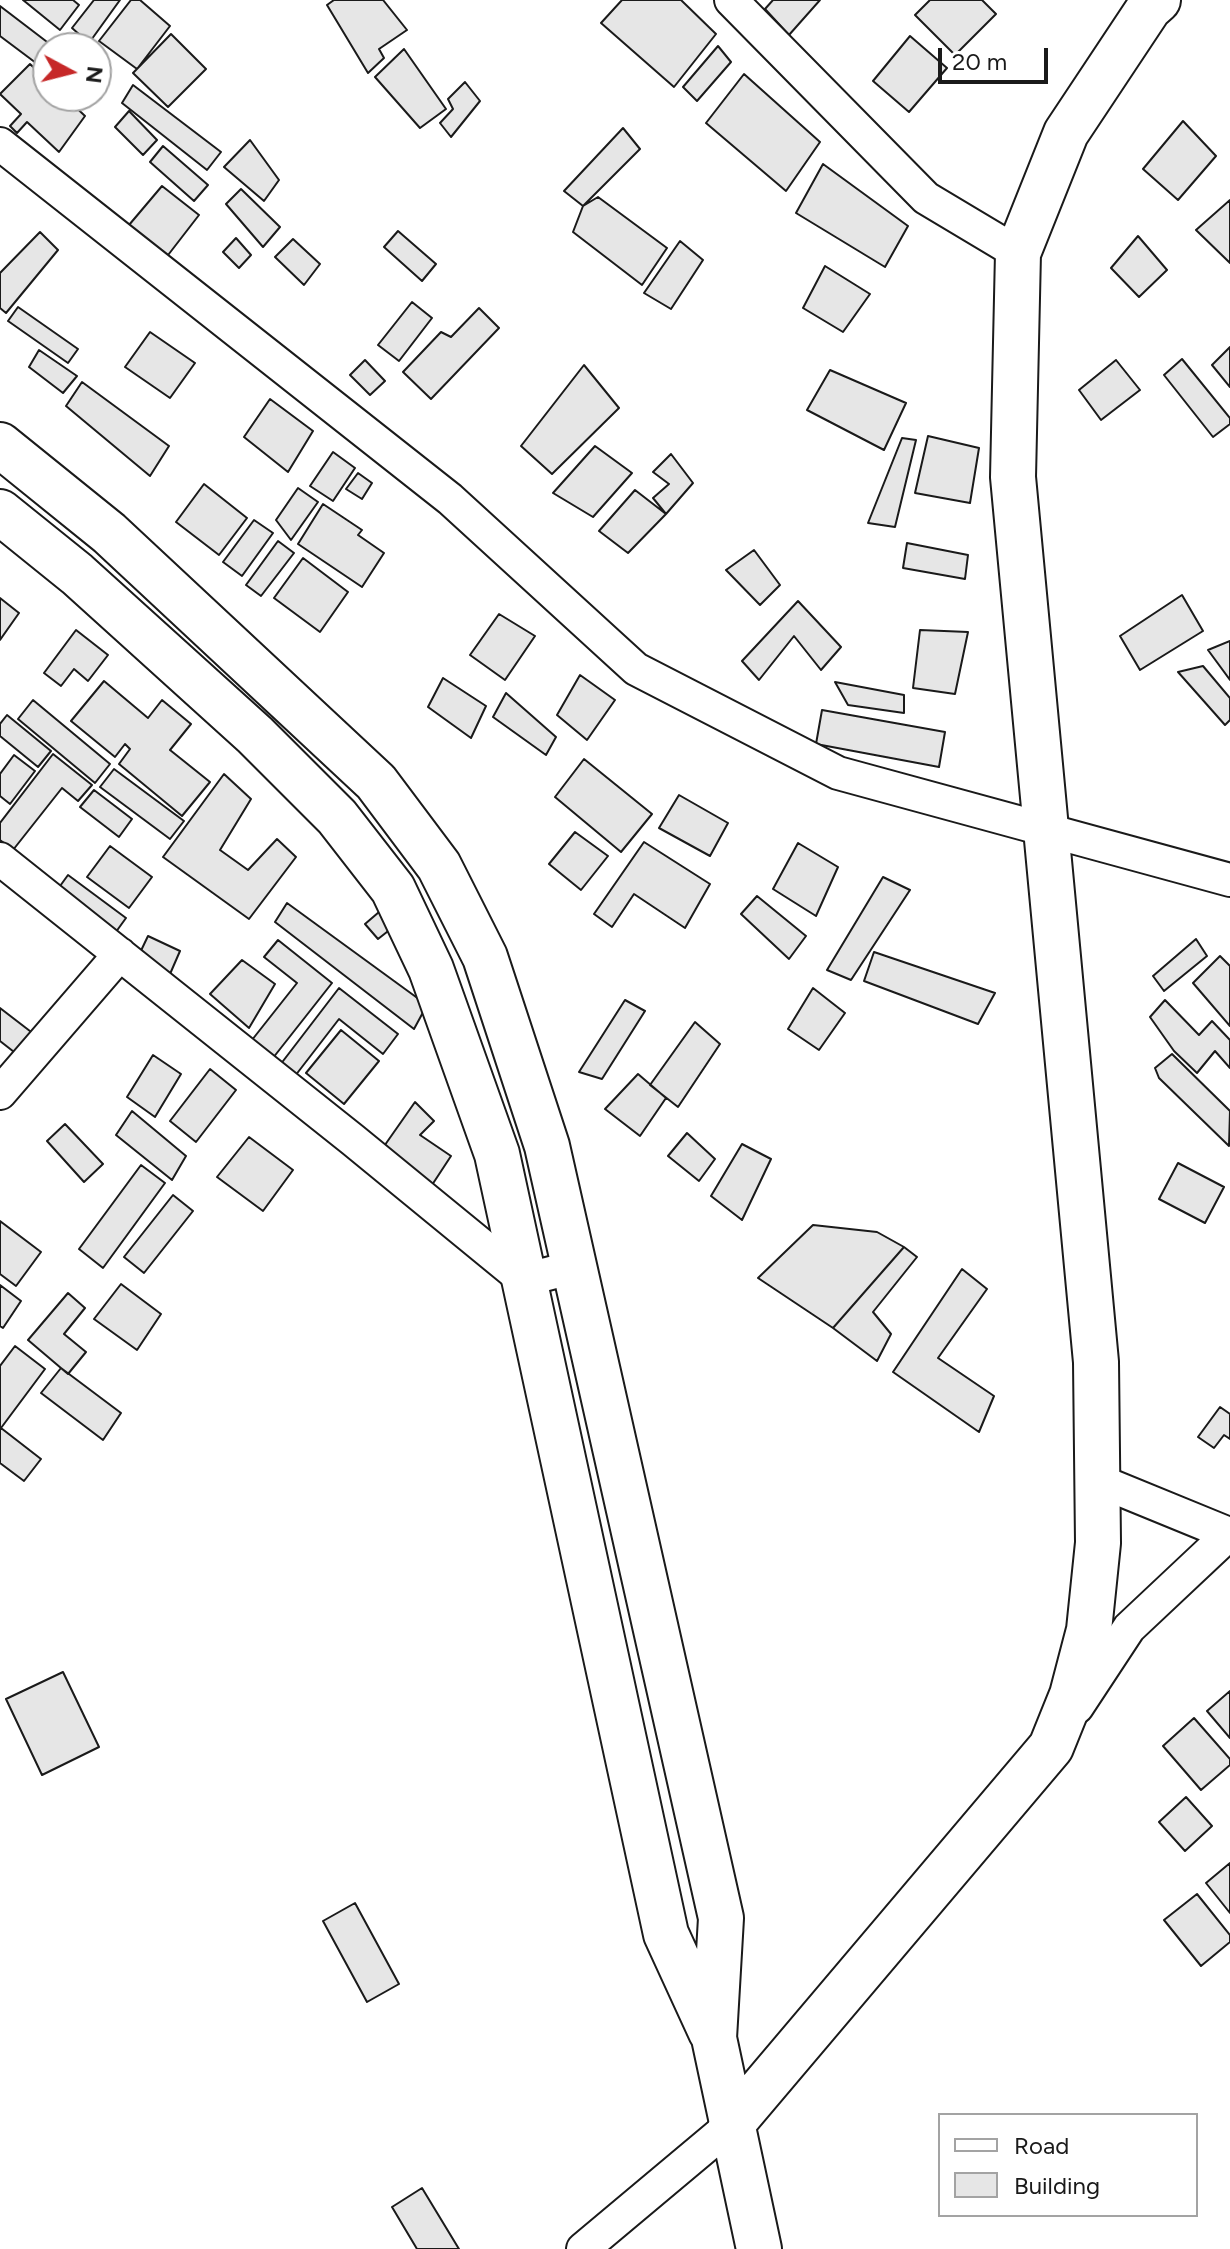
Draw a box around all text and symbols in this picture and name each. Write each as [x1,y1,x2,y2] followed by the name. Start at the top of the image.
[32,32,112,112] north arrow
[942,32,1052,82] scale bar
[952,47,1007,76] text: 20 m
[80,65,109,85] text: N
[938,2113,1198,2217] legend
[1014,2131,1069,2160] text: Road
[1014,2171,1100,2200] text: Building

